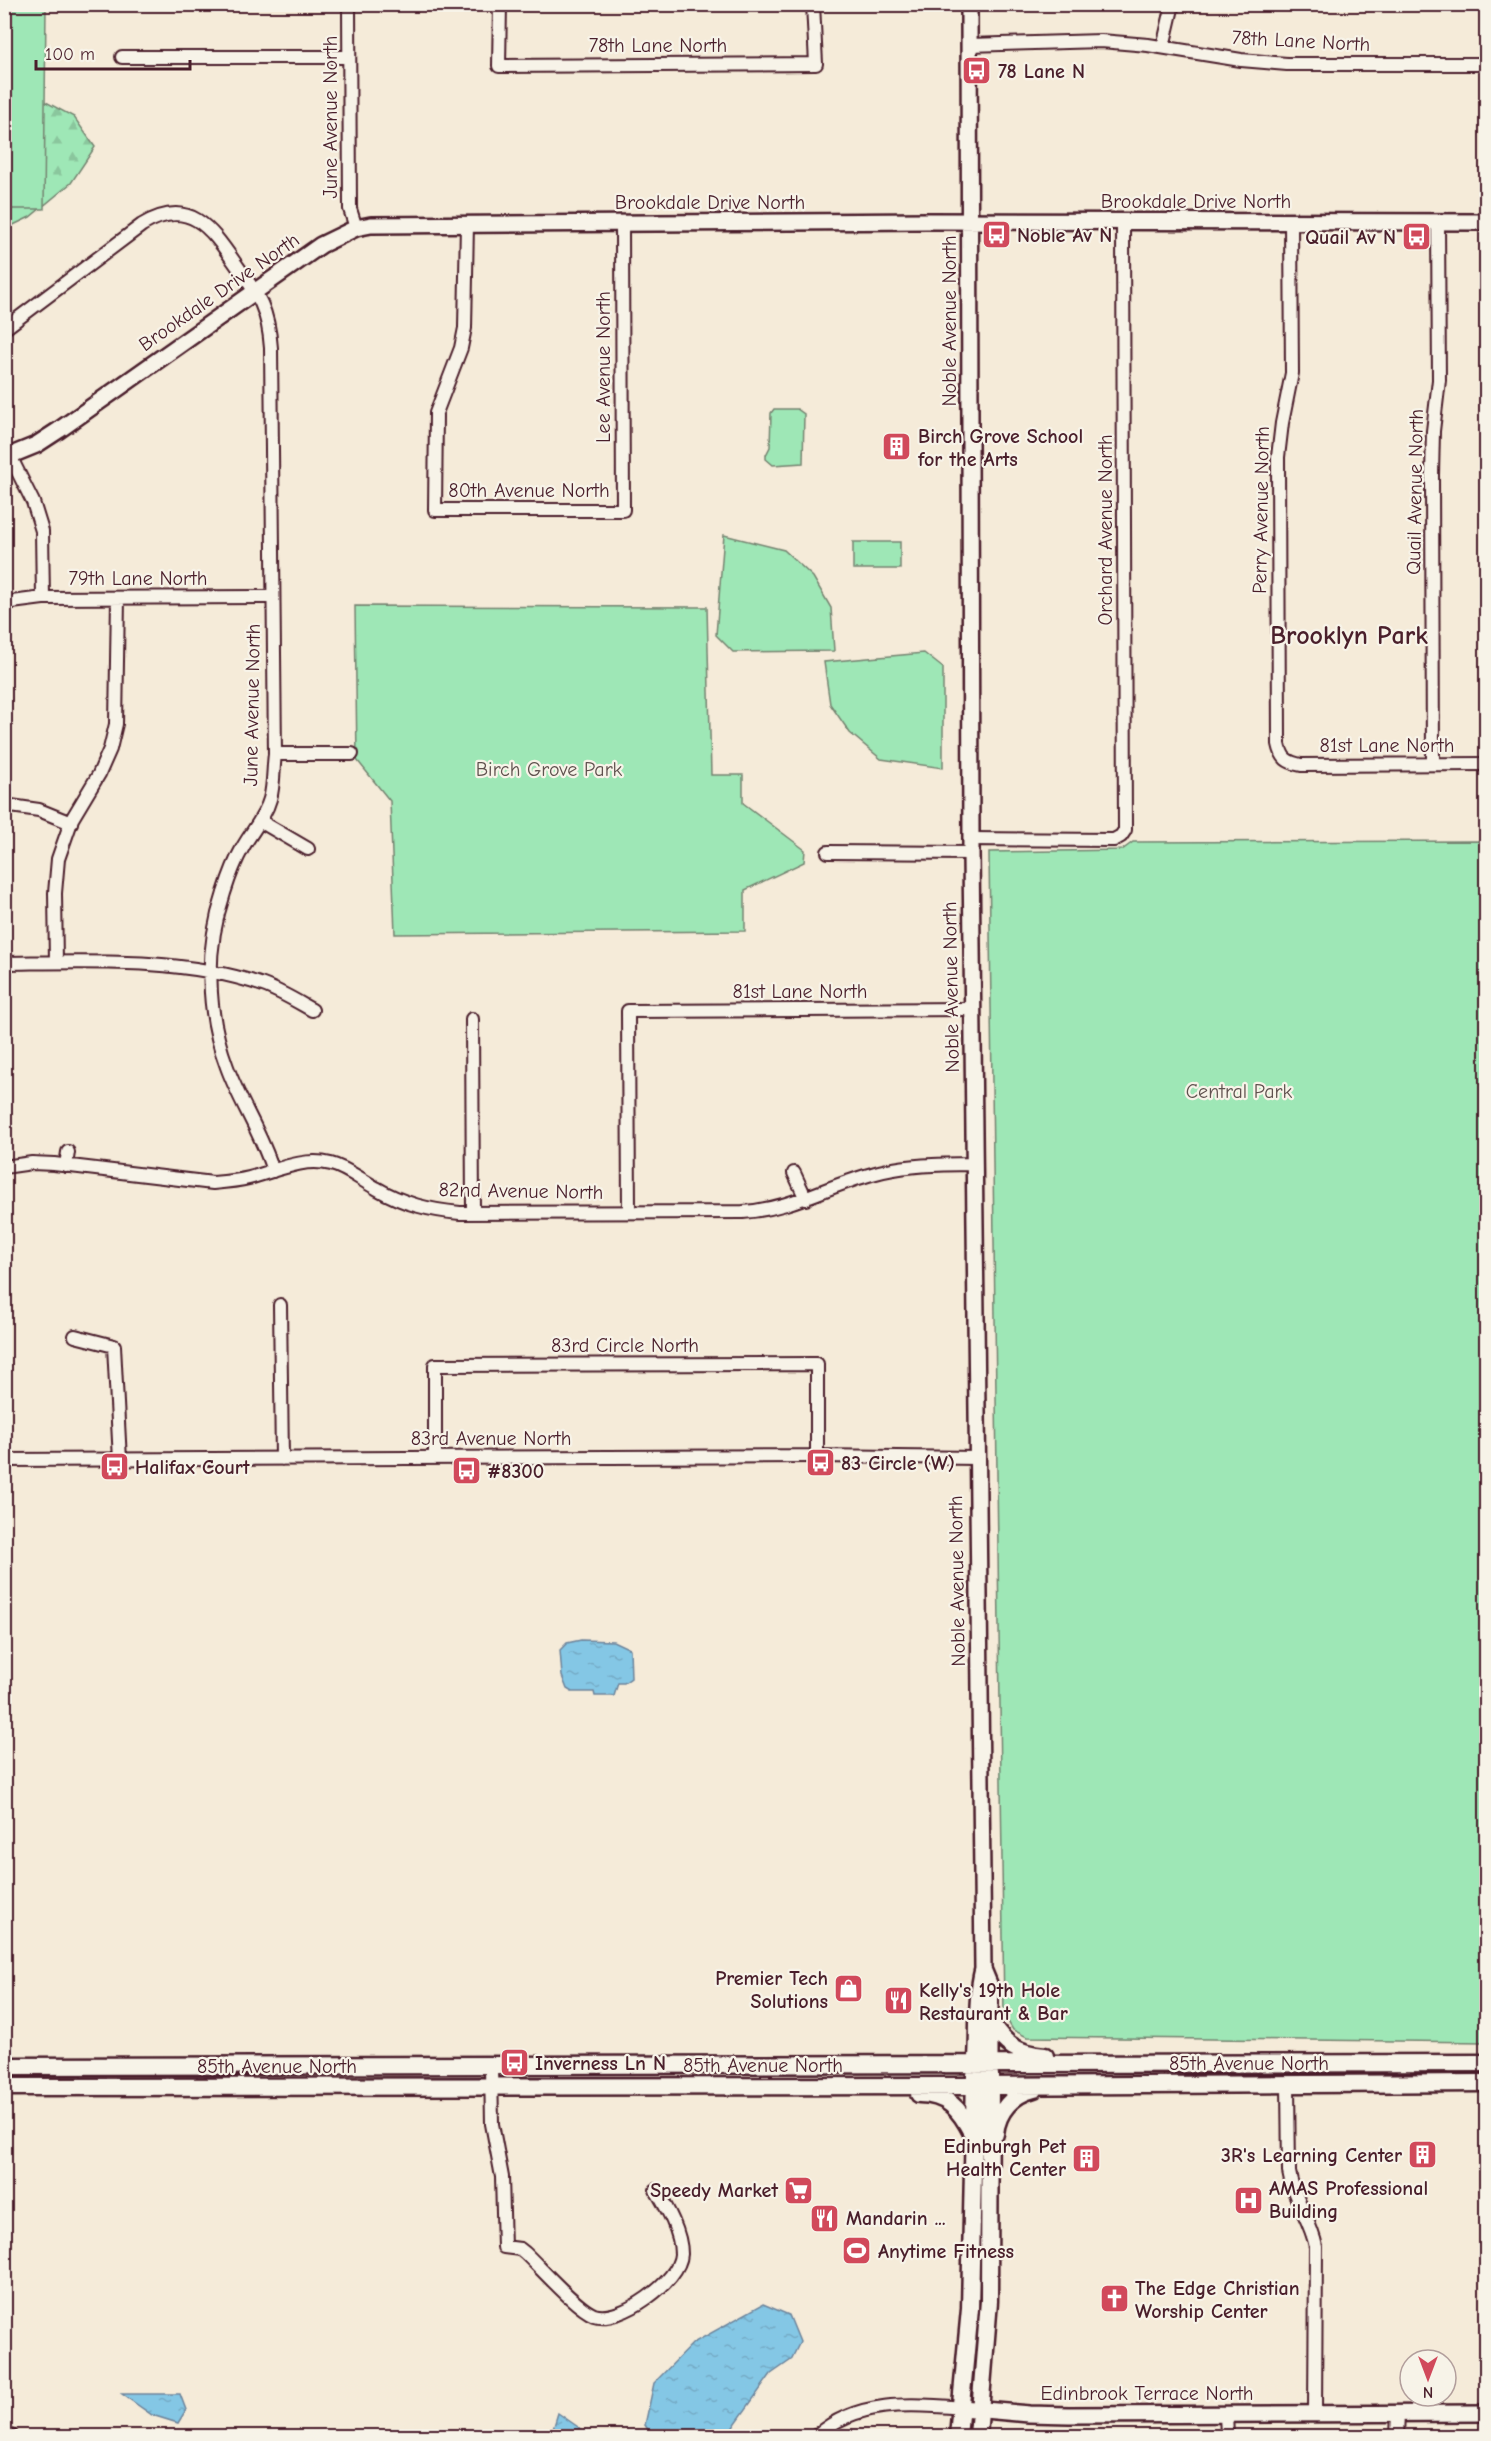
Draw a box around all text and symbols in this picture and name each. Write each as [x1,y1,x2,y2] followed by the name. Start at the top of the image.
[1231,26,1371,56] street label: 78th Lane North
[36,33,190,71] scale bar
[589,34,727,57] street label: 78th Lane North
[319,36,342,198] street label: June Avenue North
[45,44,95,65] text: 100 m
[961,55,993,87] bus stop icon: 78 Lane N
[998,60,1085,83] place label: 78 Lane N
[1101,190,1291,213] street label: Brookdale Drive North
[615,191,805,214] street label: Brookdale Drive North
[980,219,1012,251] bus stop icon: Noble Av N
[1401,221,1433,253] bus stop icon: Quail Av N
[1017,224,1112,247] place label: Noble Av N
[1305,226,1396,249] place label: Quail Av N
[134,228,304,356] street label: Brookdale Drive North
[938,235,961,407] street label: Noble Avenue North
[592,291,615,443] street label: Lee Avenue North
[1402,409,1428,575] street label: Quail Avenue North
[917,425,1083,471] place label: Birch Grove School for the Arts
[1248,426,1274,594] street label: Perry Avenue North
[881,431,913,463] building icon: Birch Grove School for the Arts
[1094,434,1117,626] street label: Orchard Avenue North
[448,479,610,502] street label: 80th Avenue North
[69,567,208,590] street label: 79th Lane North
[1270,621,1428,651] district label: Brooklyn Park
[239,623,265,787] street label: June Avenue North
[1320,734,1454,757] street label: 81st Lane North
[476,758,623,781] park label: Birch Grove Park
[938,901,964,1073] street label: Noble Avenue North
[733,980,867,1003] street label: 81st Lane North
[1186,1080,1292,1103] park label: Central Park
[438,1178,604,1204] street label: 82nd Avenue North
[551,1334,699,1357] street label: 83rd Circle North
[411,1427,571,1450] street label: 83rd Avenue North
[804,1447,836,1479] bus stop icon: 83 Circle (W)
[98,1451,130,1483] bus stop icon: Halifax Court
[841,1452,955,1475] place label: 83 Circle (W)
[450,1455,482,1487] bus stop icon: #8300
[135,1456,250,1479] place label: Halifax Court
[487,1460,544,1483] place label: #8300
[944,1495,970,1667] street label: Noble Avenue North
[715,1967,828,2013] place label: Premier Tech Solutions
[833,1973,865,2005] shop icon: Premier Tech Solutions
[919,1979,1068,2025] place label: Kelly's 19th Hole Restaurant & Bar
[882,1985,914,2017] restaurant icon: Kelly's 19th Hole Restaurant & Bar
[498,2047,530,2079] bus stop icon: Inverness Ln N
[535,2052,666,2075] place label: Inverness Ln N
[1169,2052,1329,2075] street label: 85th Avenue North
[683,2054,843,2077] street label: 85th Avenue North
[197,2055,357,2078] street label: 85th Avenue North
[944,2135,1066,2181] place label: Edinburgh Pet Health Center
[1407,2139,1439,2171] building icon: 3R's Learning Center
[1071,2142,1103,2174] building icon: Edinburgh Pet Health Center
[1221,2144,1402,2167] place label: 3R's Learning Center
[783,2174,815,2206] supermarket icon: Speedy Market
[1269,2177,1428,2223] place label: AMAS Professional Building
[650,2179,778,2202] place label: Speedy Market
[1232,2184,1264,2216] hospital icon: AMAS Professional Building
[809,2202,841,2234] restaurant icon: Mandarin ...
[846,2207,946,2230] place label: Mandarin ...
[841,2235,873,2267] sports icon: Anytime Fitness
[878,2240,1014,2263] place label: Anytime Fitness
[1135,2277,1300,2323] place label: The Edge Christian Worship Center
[1098,2283,1130,2315] church icon: The Edge Christian Worship Center
[1398,2348,1458,2408] north arrow
[1040,2382,1254,2405] street label: Edinbrook Terrace North
[1423,2383,1433,2401] text: N

